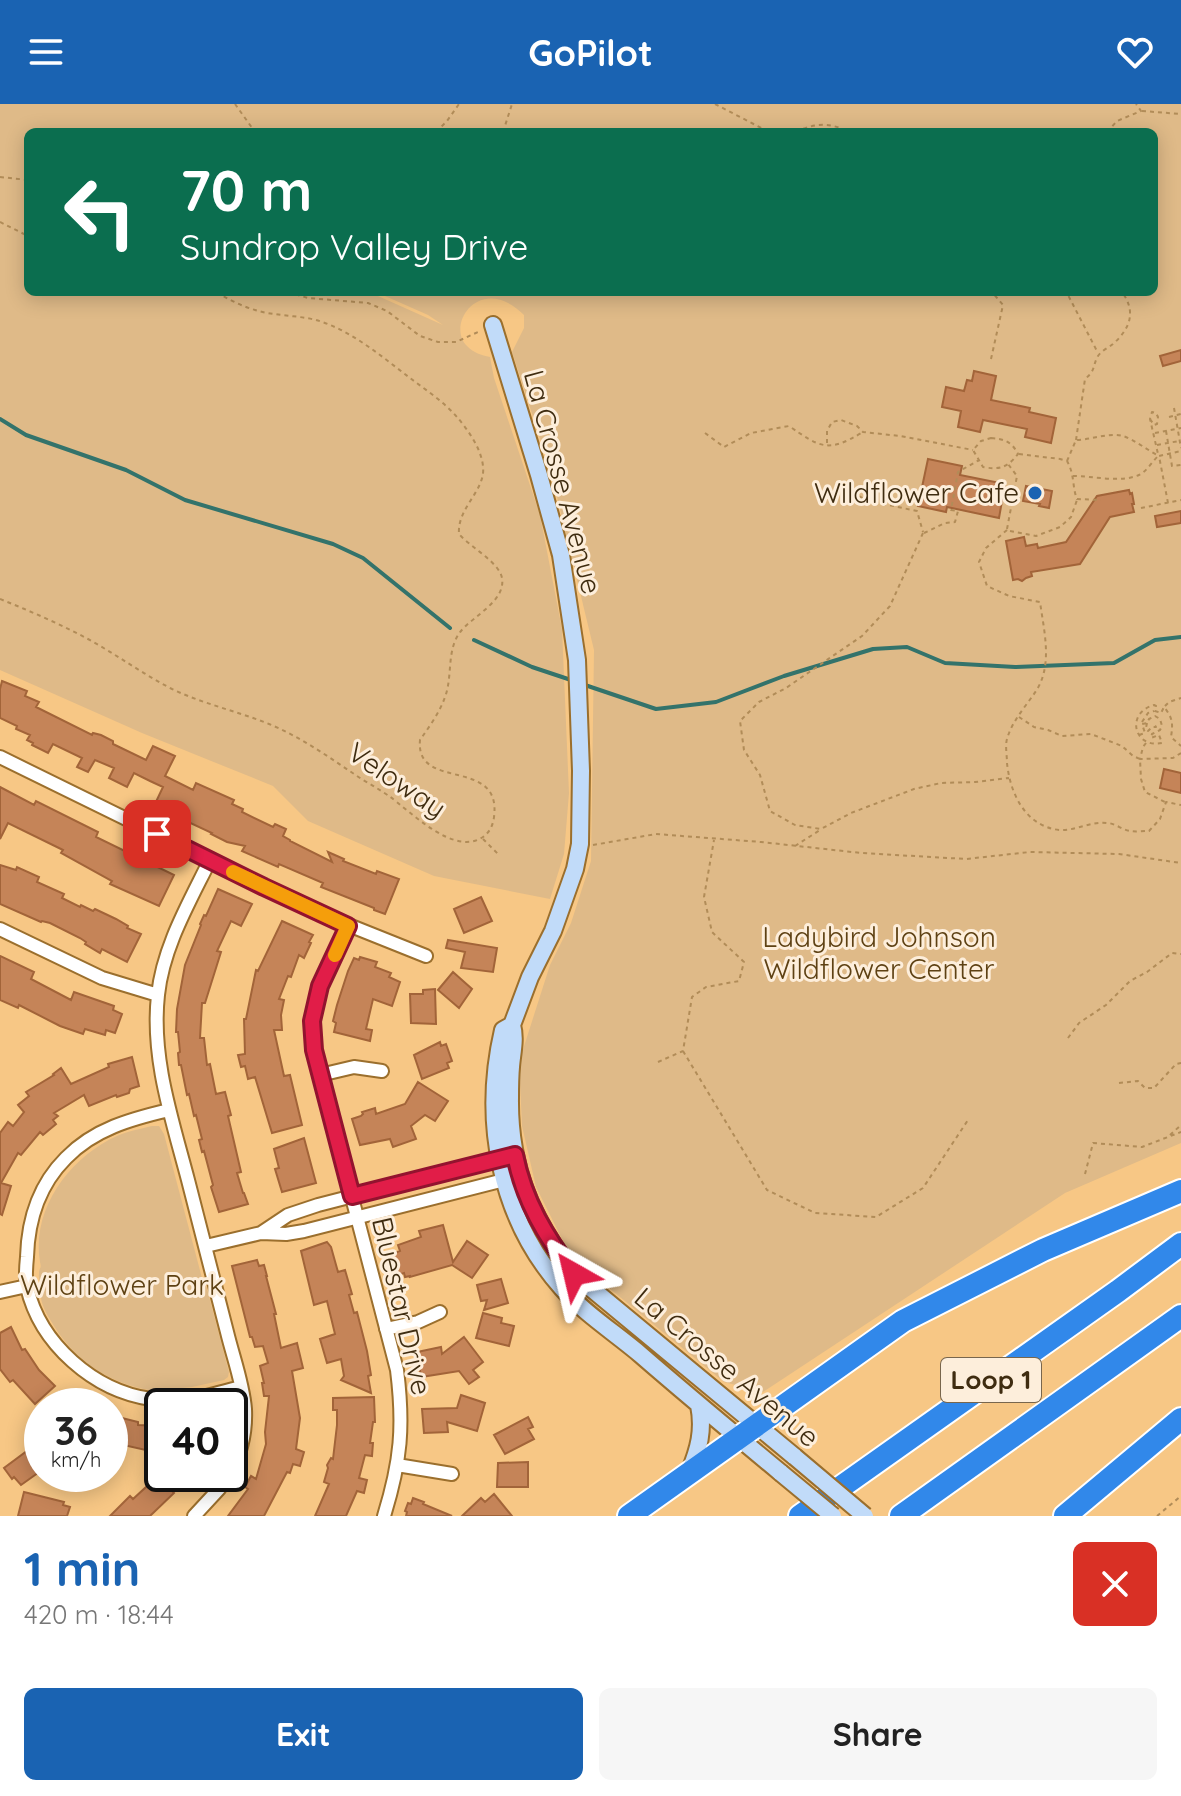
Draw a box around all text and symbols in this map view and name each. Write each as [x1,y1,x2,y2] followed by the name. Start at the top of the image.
[24,30,68,74] icon: menu
[528,30,653,75] text: GoPilot
[1113,30,1157,74] icon: heart
[180,155,312,225] text: 70 m
[48,160,152,264] icon: left
[180,224,528,269] text: Sundrop Valley Drive
[517,366,610,598] street label: La Crosse Avenue
[814,475,1019,510] place label: Wildflower Cafe
[1026,484,1044,502] marker: Wildflower Cafe
[342,734,453,825] street label: Veloway
[123,800,191,868] pin
[135,812,179,856] icon: arrive
[762,919,996,986] park label: Ladybird Johnson Wildflower Center
[365,1213,440,1398] street label: Bluestar Drive
[532,1232,616,1316] position arrow
[20,1267,224,1302] park label: Wildflower Park
[628,1279,827,1454] street label: La Crosse Avenue
[941,1358,1041,1402] road number: Loop 1
[144,1388,248,1492] speed limit sign: 40
[54,1405,98,1455] text: 36
[51,1447,101,1472] text: km/h
[24,1538,140,1598] text: 1 min
[1073,1542,1157,1626] button: close
[24,1598,174,1631] text: 420 m · 18:44
[24,1688,583,1780] button: Exit
[599,1688,1157,1780] button: Share

